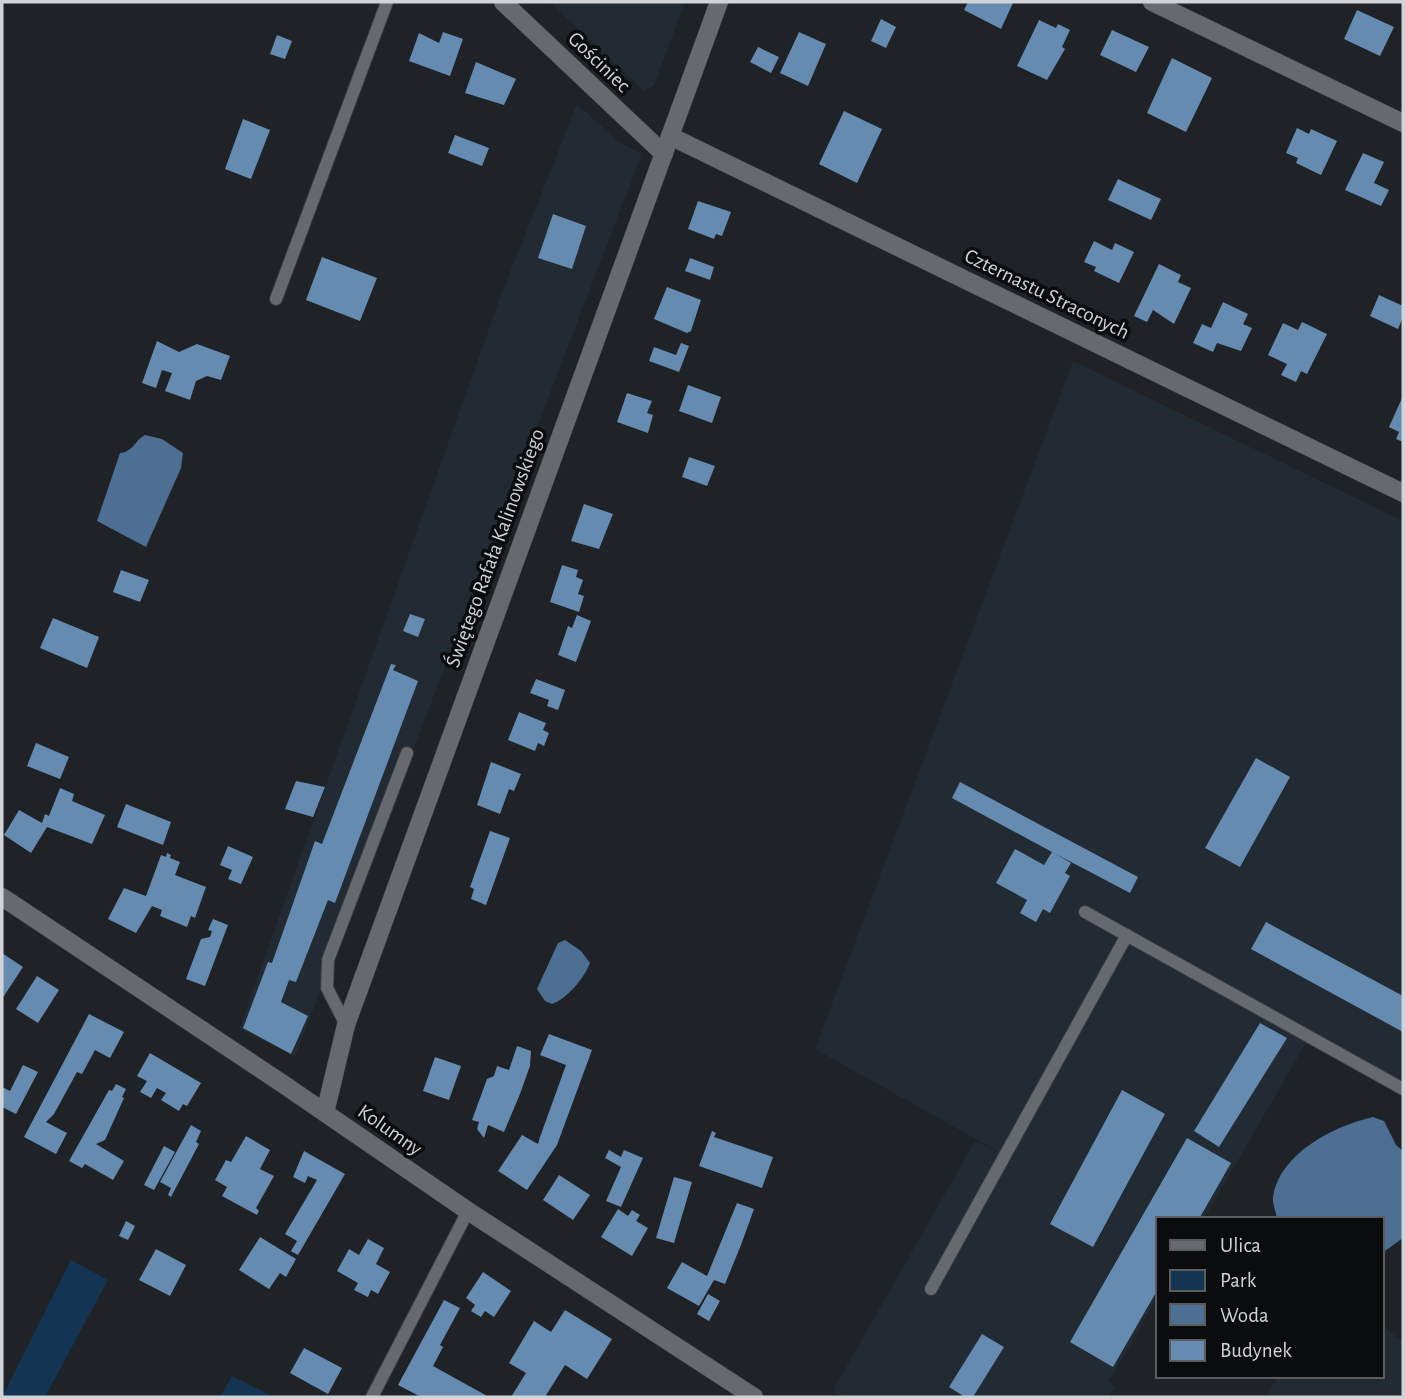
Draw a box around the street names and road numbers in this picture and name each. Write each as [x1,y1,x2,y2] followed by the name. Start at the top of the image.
[564,28,634,96] street label: Gościniec
[961,245,1133,343] street label: Czternastu Straconych
[439,425,548,670] street label: Świętego Rafała Kalinowskiego
[354,1100,426,1160] street label: Kolumny

